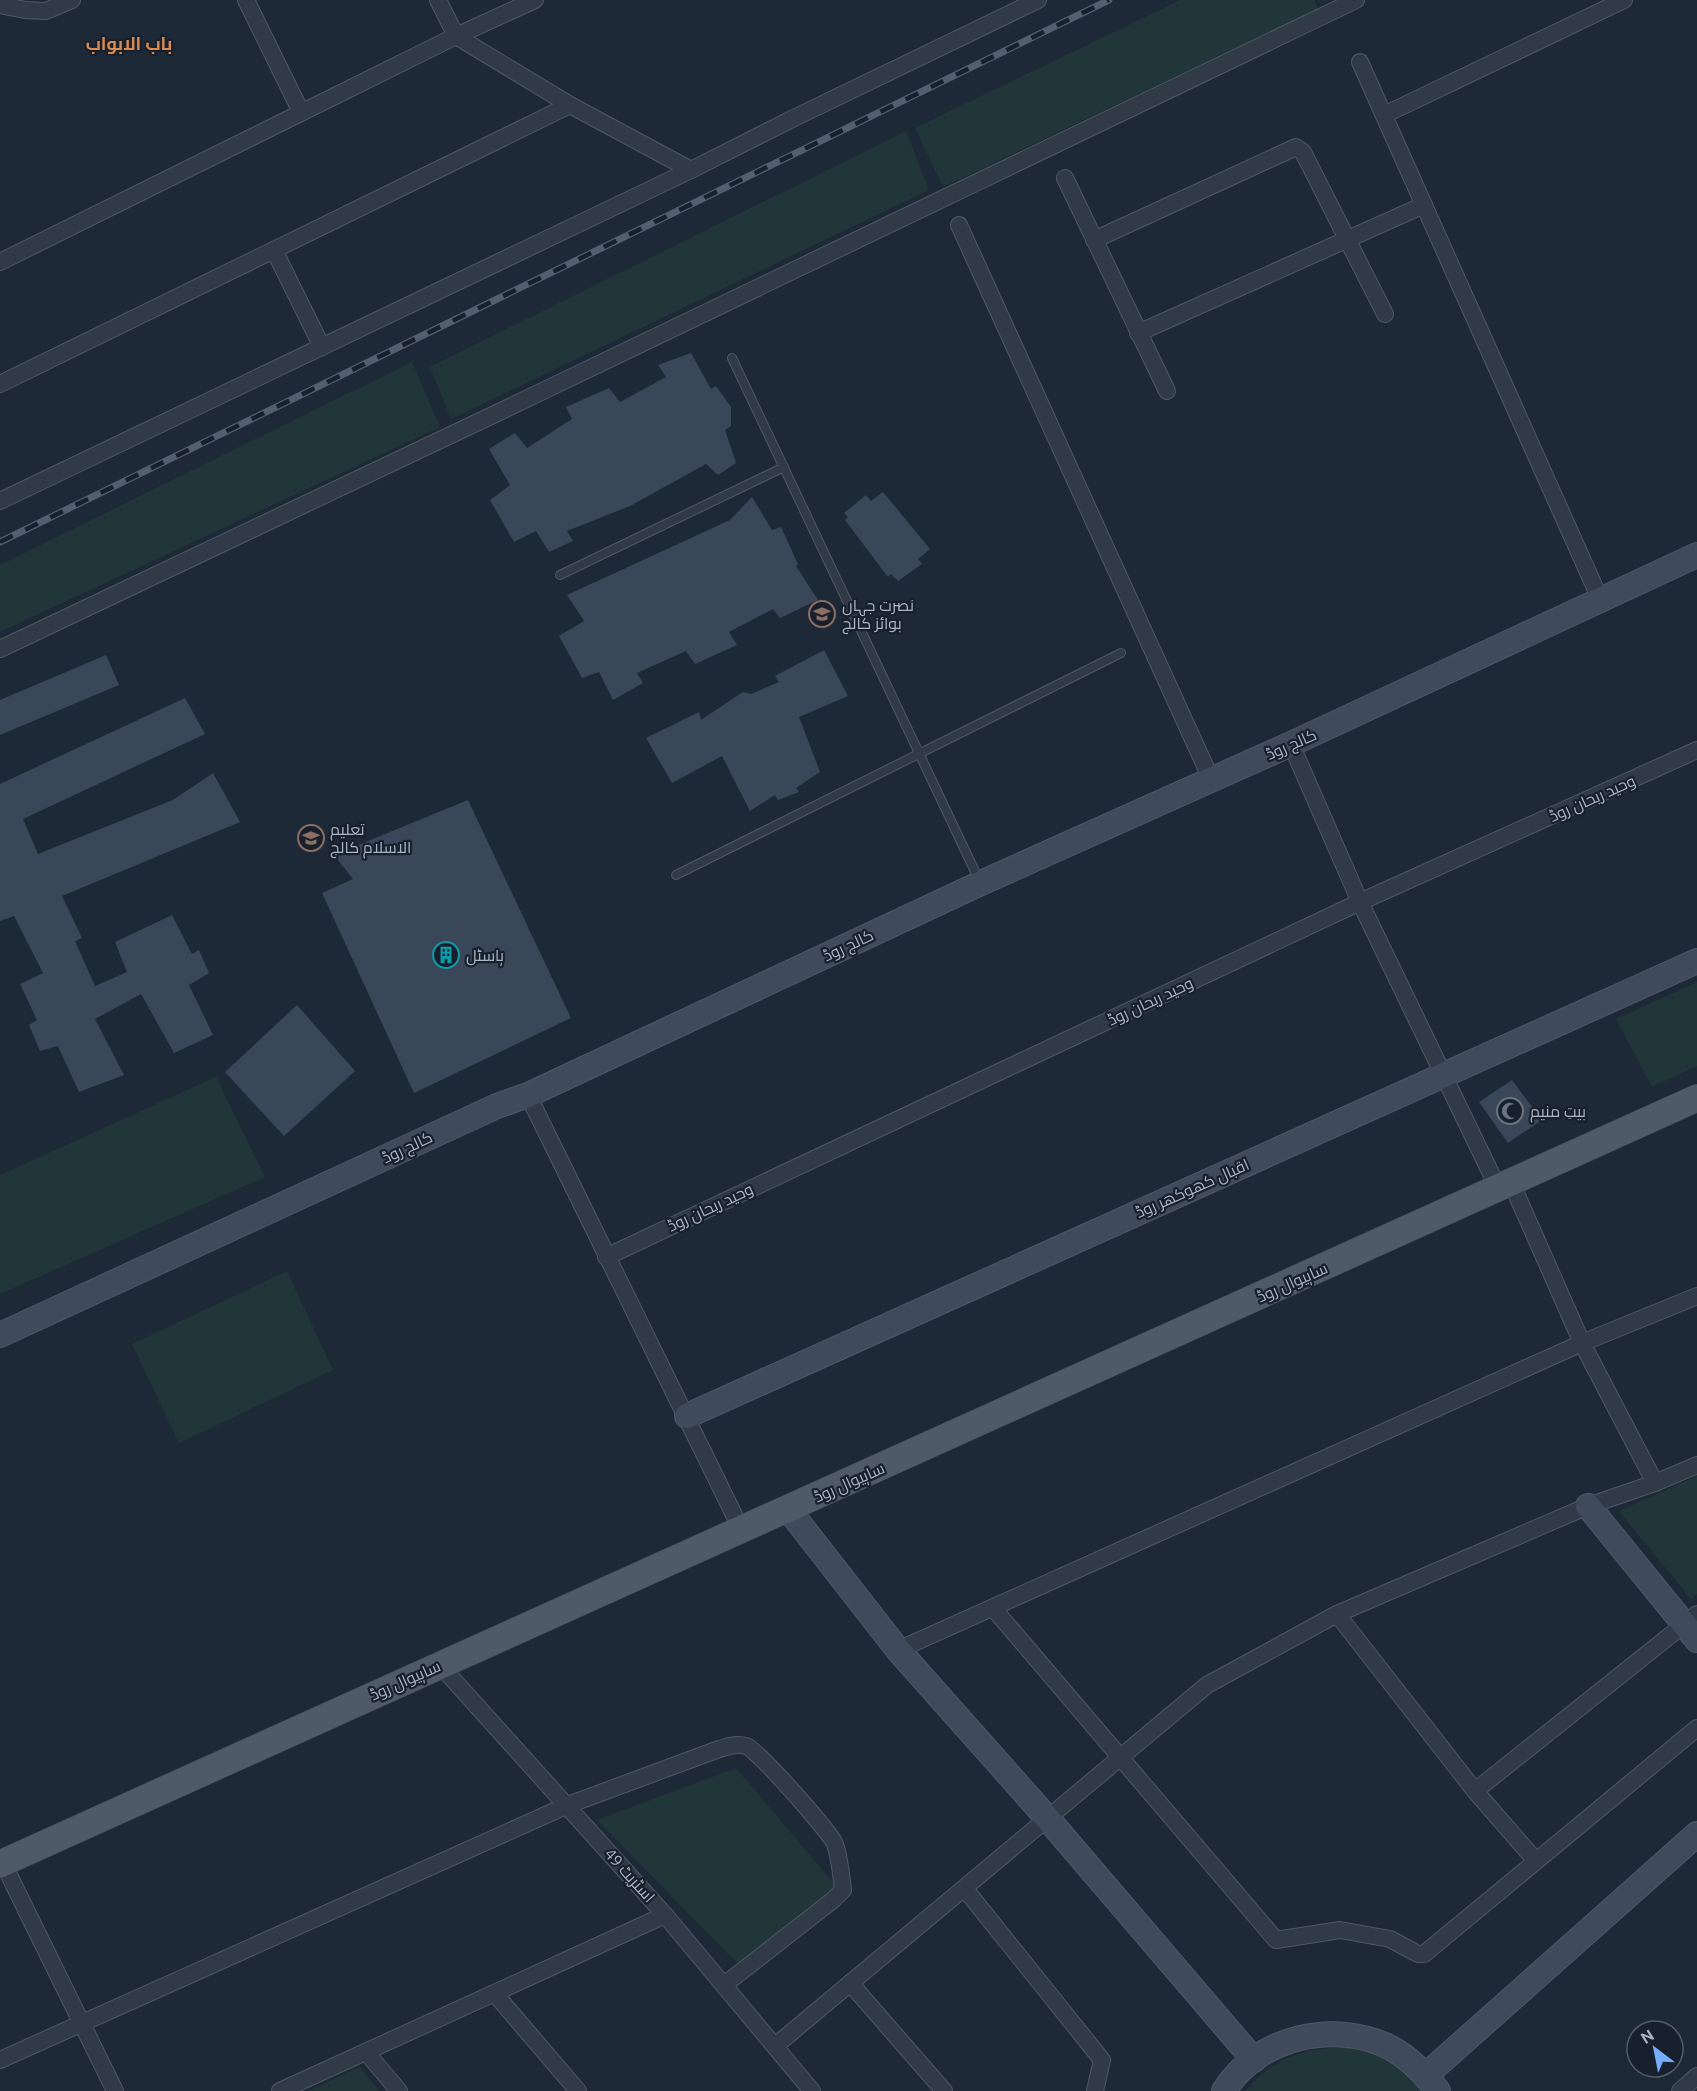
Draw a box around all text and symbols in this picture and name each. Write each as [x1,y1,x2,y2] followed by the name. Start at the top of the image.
[86,33,172,55] district label: باب الابواب
[842,596,914,635] place label: نصرت جہاں بوائز کالج
[807,599,837,629] school or university icon: نصرت جہاں بوائز کالج
[1263,725,1320,766] street label: کالج روڈ
[1546,771,1639,827] street label: وحید ریحان روڈ
[330,820,411,859] place label: تعلیم الاسلام کالج
[296,823,326,853] school or university icon: تعلیم الاسلام کالج
[820,926,877,967] street label: کالج روڈ
[431,940,461,970] building icon: ہاسٹل
[466,946,504,966] place label: ہاسٹل
[1104,973,1197,1030] street label: وحید ریحان روڈ
[1495,1096,1525,1126] mosque icon: بیتِ منیم
[1530,1102,1586,1123] place label: بیتِ منیم
[379,1128,436,1169] street label: کالج روڈ
[1132,1155,1252,1223] street label: اقبال کھوکھر روڈ
[664,1179,757,1236] street label: وحید ریحان روڈ
[1254,1258,1331,1307] street label: ساہیوال روڈ
[811,1458,888,1507] street label: ساہیوال روڈ
[367,1656,444,1705] street label: ساہیوال روڈ
[600,1844,659,1906] street label: اسٹریٹ 49
[1625,2019,1685,2079] north arrow
[1637,2025,1657,2047] text: N

